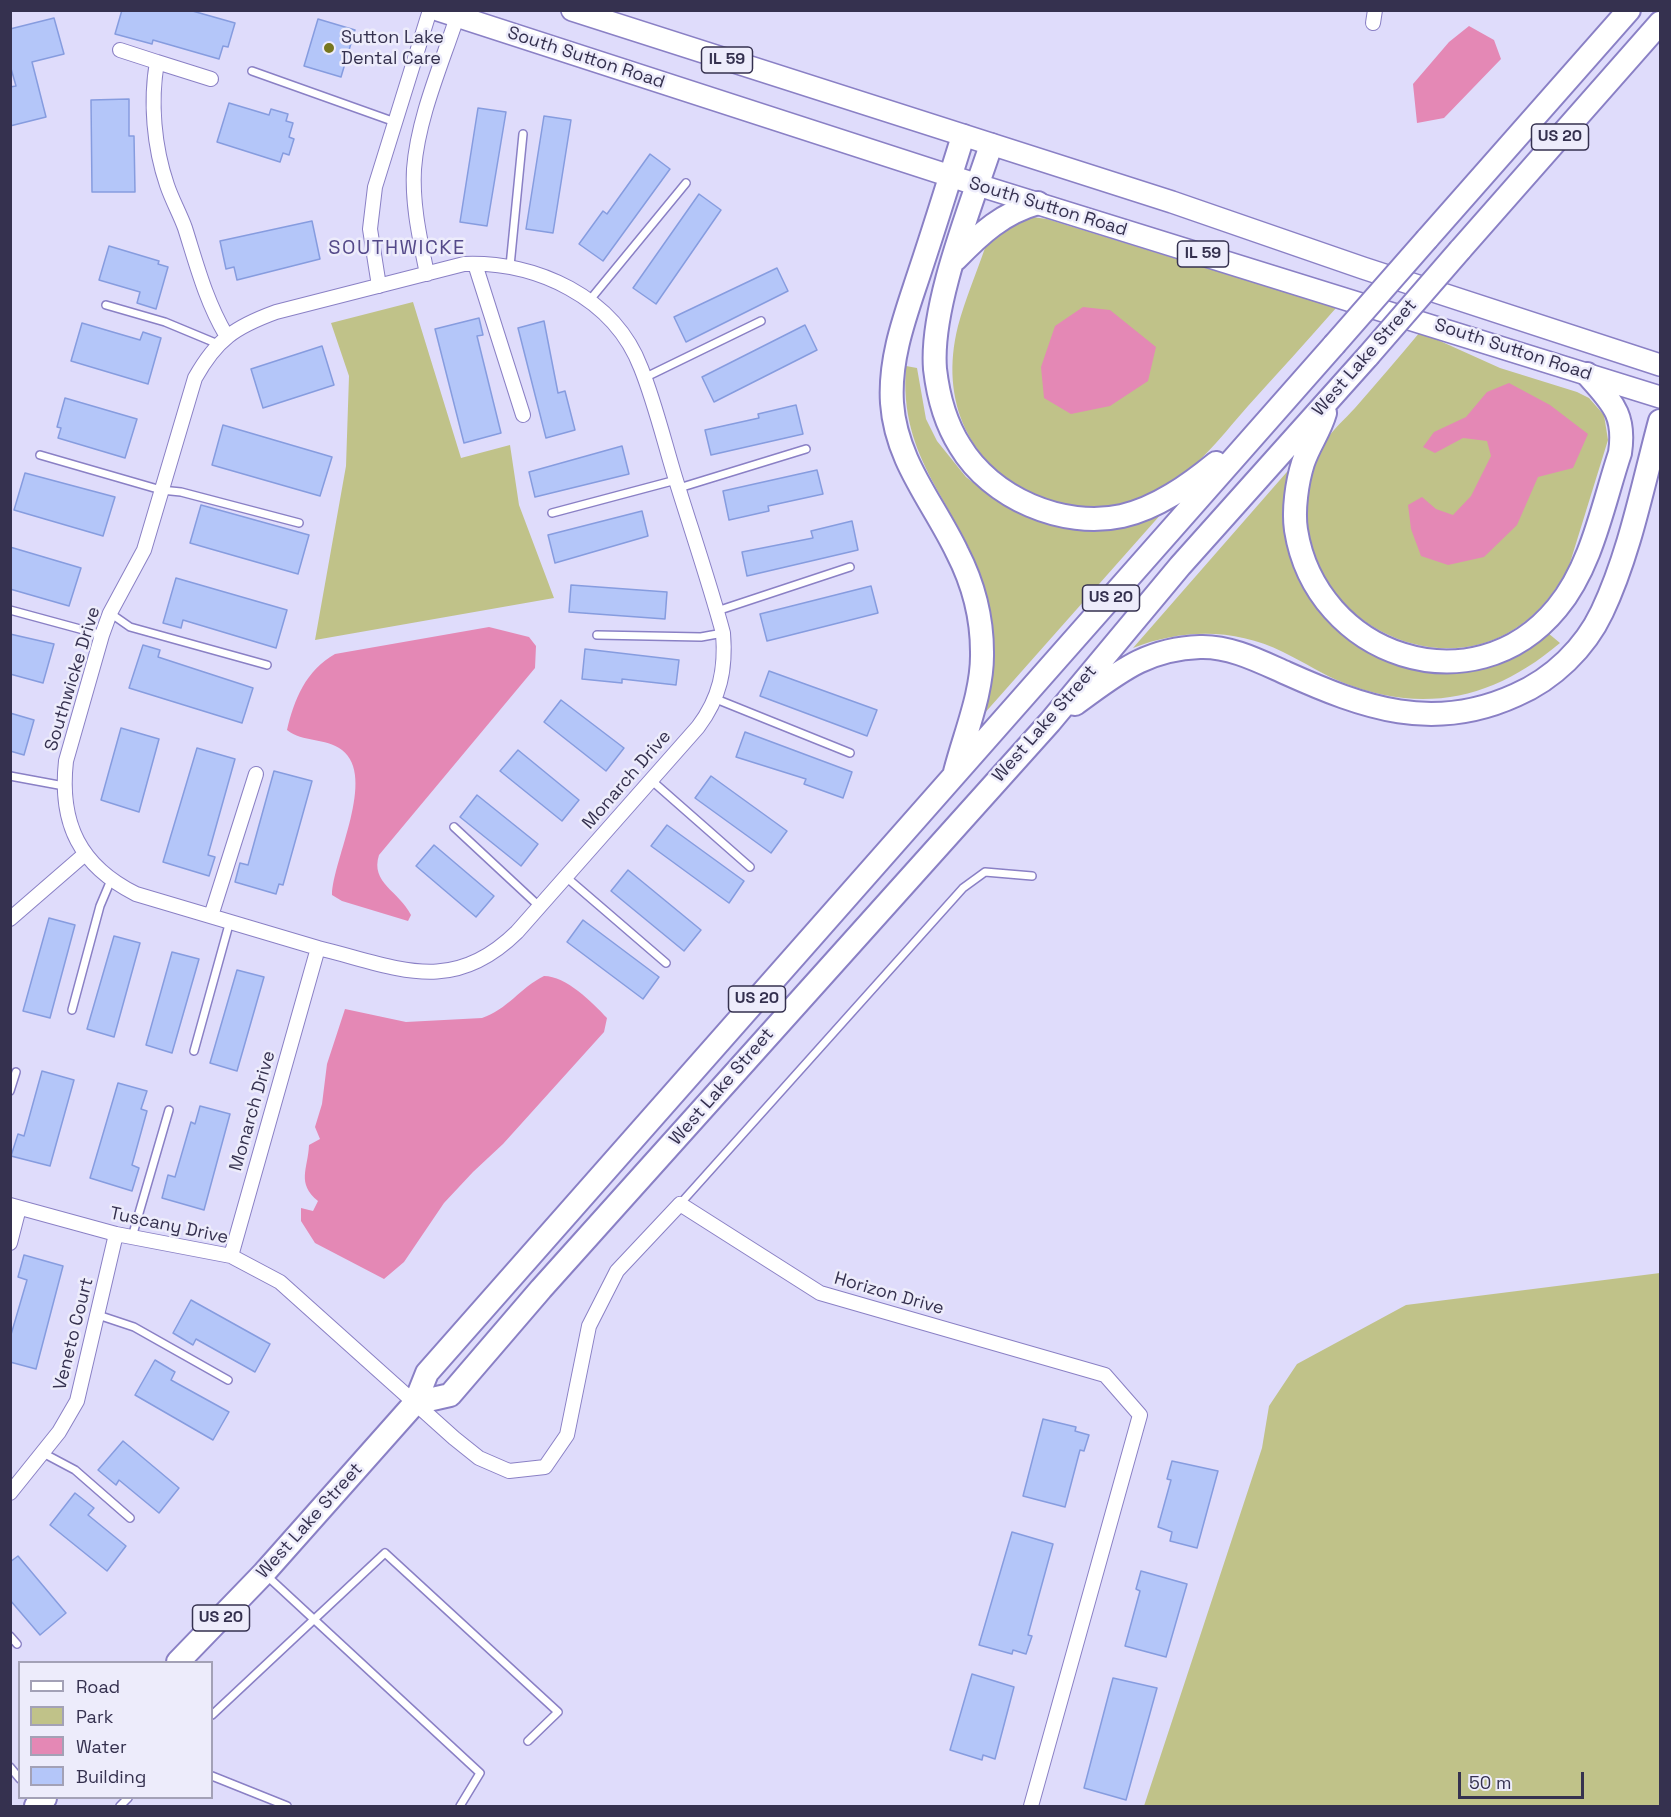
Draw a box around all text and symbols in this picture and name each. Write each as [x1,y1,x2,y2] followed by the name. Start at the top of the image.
[505,22,667,94] street label: South Sutton Road
[341,27,444,70] place label: Sutton Lake Dental Care
[322,41,336,55] marker: Sutton Lake Dental Care
[702,47,752,73] road number: IL 59
[1532,124,1588,150] road number: US 20
[966,173,1130,241] street label: South Sutton Road
[328,237,466,261] district label: SOUTHWICKE
[1178,241,1228,267] road number: IL 59
[1308,295,1422,421] street label: West Lake Street
[1432,314,1594,386] street label: South Sutton Road
[1082,585,1140,611] road number: US 20
[41,604,105,754] street label: Southwicke Drive
[988,661,1102,787] street label: West Lake Street
[578,726,676,834] street label: Monarch Drive
[728,986,786,1012] road number: US 20
[665,1024,779,1150] street label: West Lake Street
[226,1048,280,1174] street label: Monarch Drive
[108,1203,230,1249] street label: Tuscany Drive
[832,1268,946,1320] street label: Horizon Drive
[50,1276,98,1392] street label: Veneto Court
[252,1459,368,1583] street label: West Lake Street
[192,1605,250,1631] road number: US 20
[18,1661,213,1799] legend
[76,1675,120,1698] text: Road
[76,1705,113,1728] text: Park
[76,1735,127,1758] text: Water
[1461,1760,1587,1798] scale bar
[76,1765,146,1788] text: Building
[1469,1771,1511,1794] text: 50 m

